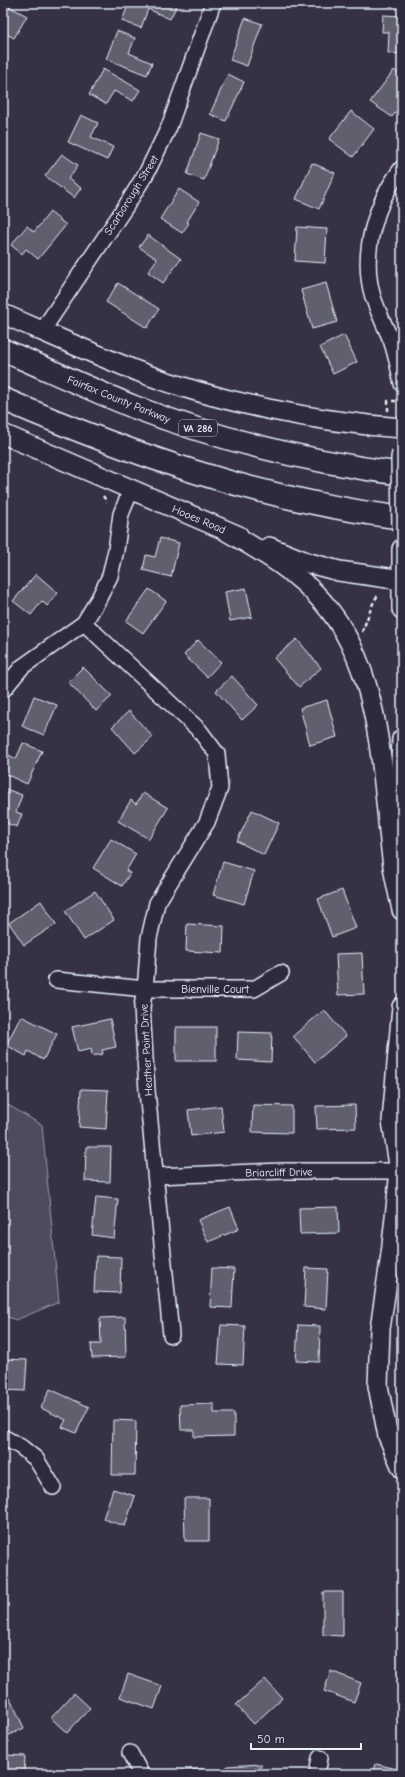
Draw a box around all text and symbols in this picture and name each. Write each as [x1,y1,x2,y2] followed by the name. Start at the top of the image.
[102,152,162,238] street label: Scarborough Street
[65,373,172,426] street label: Fairfax County Parkway
[179,420,217,436] road number: VA 286
[170,502,228,537] street label: Hooes Road
[181,983,250,996] street label: Bienville Court
[138,1003,155,1096] street label: Heather Point Drive
[245,1165,313,1180] street label: Briarcliff Drive
[251,1725,361,1751] scale bar
[257,1732,285,1746] text: 50 m

